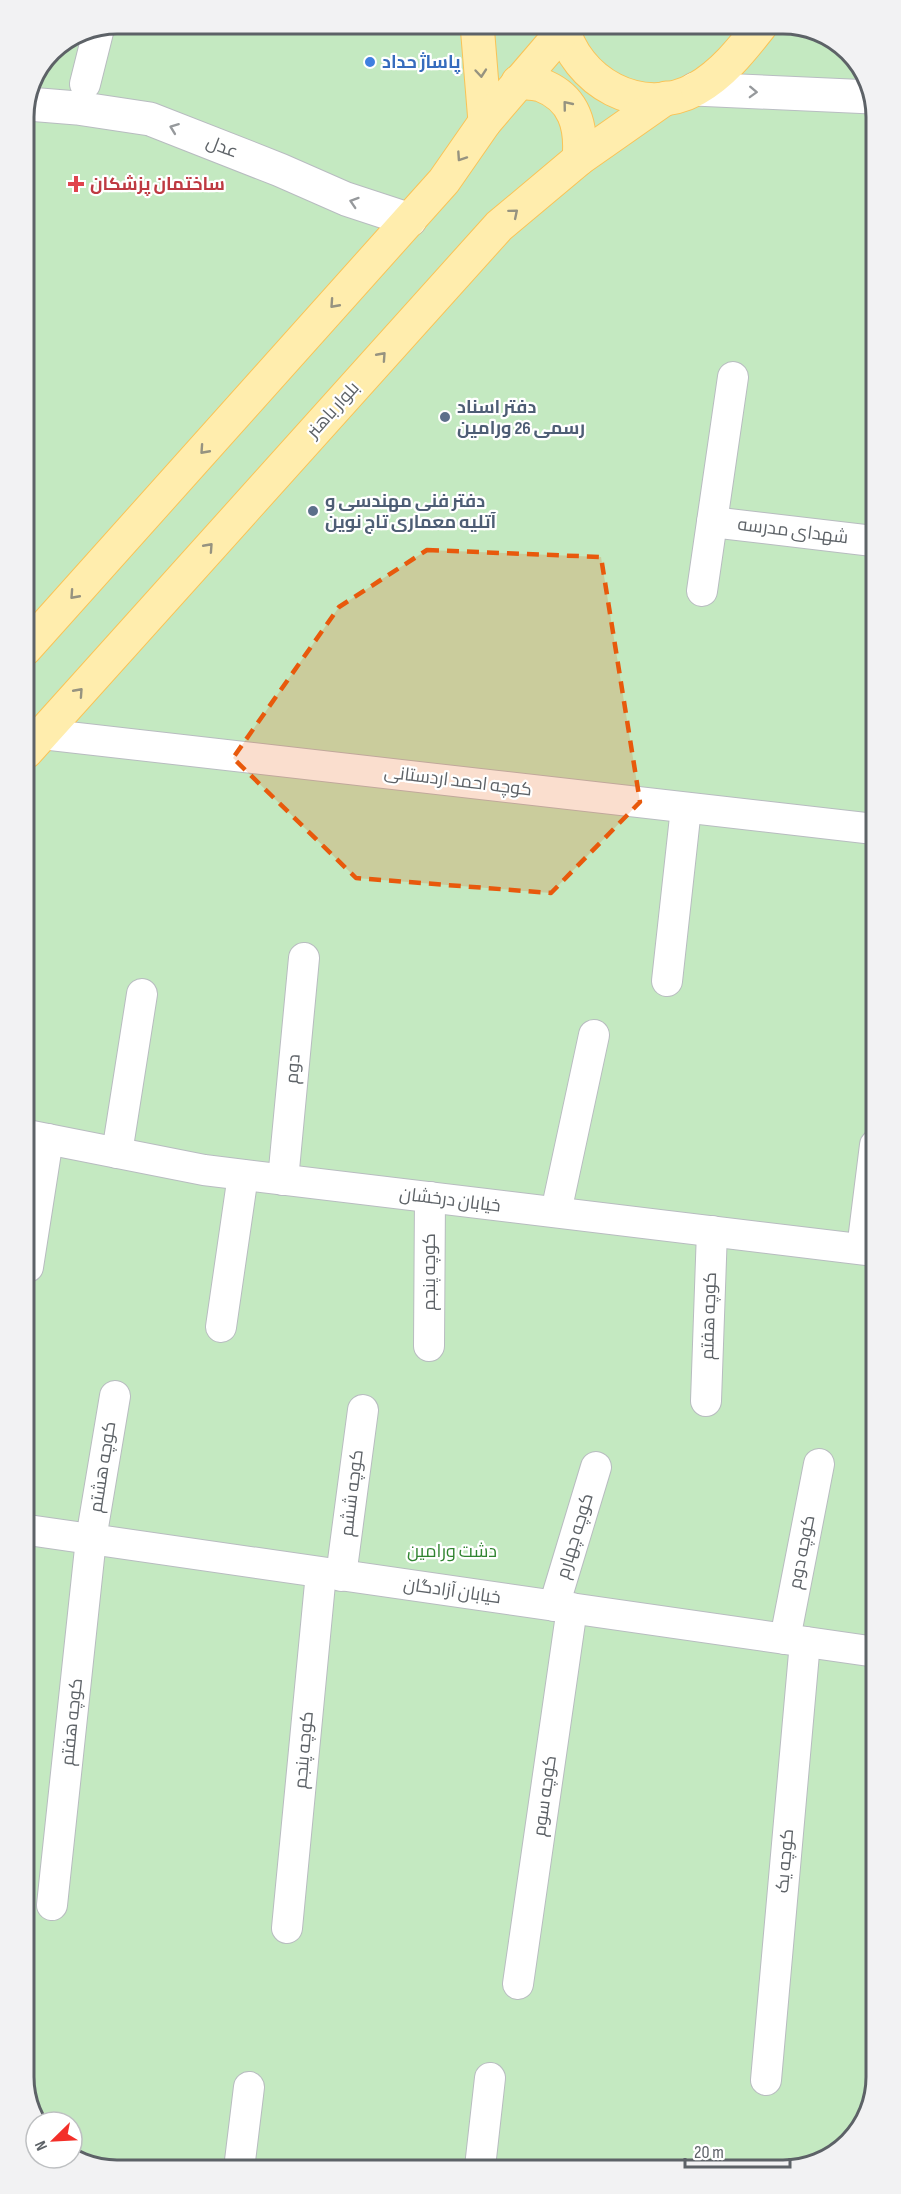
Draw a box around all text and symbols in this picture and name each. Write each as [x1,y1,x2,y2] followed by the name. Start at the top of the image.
[382,52,461,74] place label: پاساژ حداد
[363,55,377,69] marker: پاساژ حداد
[474,69,487,78] one-way arrow
[749,85,758,98] one-way arrow
[564,101,575,112] one-way arrow
[169,123,180,135] one-way arrow
[203,131,241,163] street label: عدل
[457,150,468,161] one-way arrow
[90,174,225,196] place label: ساختمان پزشکان
[67,175,85,193] marker: ساختمان پزشکان
[349,197,360,209] one-way arrow
[507,209,518,220] one-way arrow
[330,298,341,308] one-way arrow
[375,352,386,363] one-way arrow
[302,378,364,443] street label: بلوار باهنر
[457,397,585,439] place label: دفتر اسناد رسمی 26 ورامین
[438,410,452,424] marker: دفتر اسناد رسمی 26 ورامین
[200,443,211,454] one-way arrow
[325,491,497,534] place label: دفتر فنی مهندسی و آتلیه معماری تاج نوین
[306,504,320,518] marker: دفتر فنی مهندسی و آتلیه معماری تاج نوین
[736,514,850,548] street label: شهدای مدرسه
[202,544,213,554] one-way arrow
[70,588,81,599] one-way arrow
[72,689,83,699] one-way arrow
[383,762,533,801] street label: کوچه احمد اردستانی
[281,1053,306,1085] street label: دوم
[398,1183,502,1217] street label: خیابان درخشان
[419,1233,441,1311] street label: کوچه پنجم
[697,1272,722,1360] street label: کوچه هفتم
[85,1420,122,1514] street label: کوچه هشتم
[336,1448,369,1538] street label: کوچه ششم
[552,1491,599,1581] street label: کوچه چهارم
[785,1513,820,1591] street label: کوچه دوم
[407,1541,497,1562] park label: دشت ورامین
[402,1574,502,1608] street label: خیابان آزادگان
[57,1677,88,1767] street label: کوچه هفتم
[290,1710,319,1790] street label: کوچه پنجم
[529,1754,562,1838] street label: کوچه سوم
[772,1828,799,1894] street label: کوچه یک
[24,2110,84,2170] north arrow
[685,2131,790,2169] scale bar
[31,2138,52,2153] text: N
[694,2142,724,2163] text: 20 m

